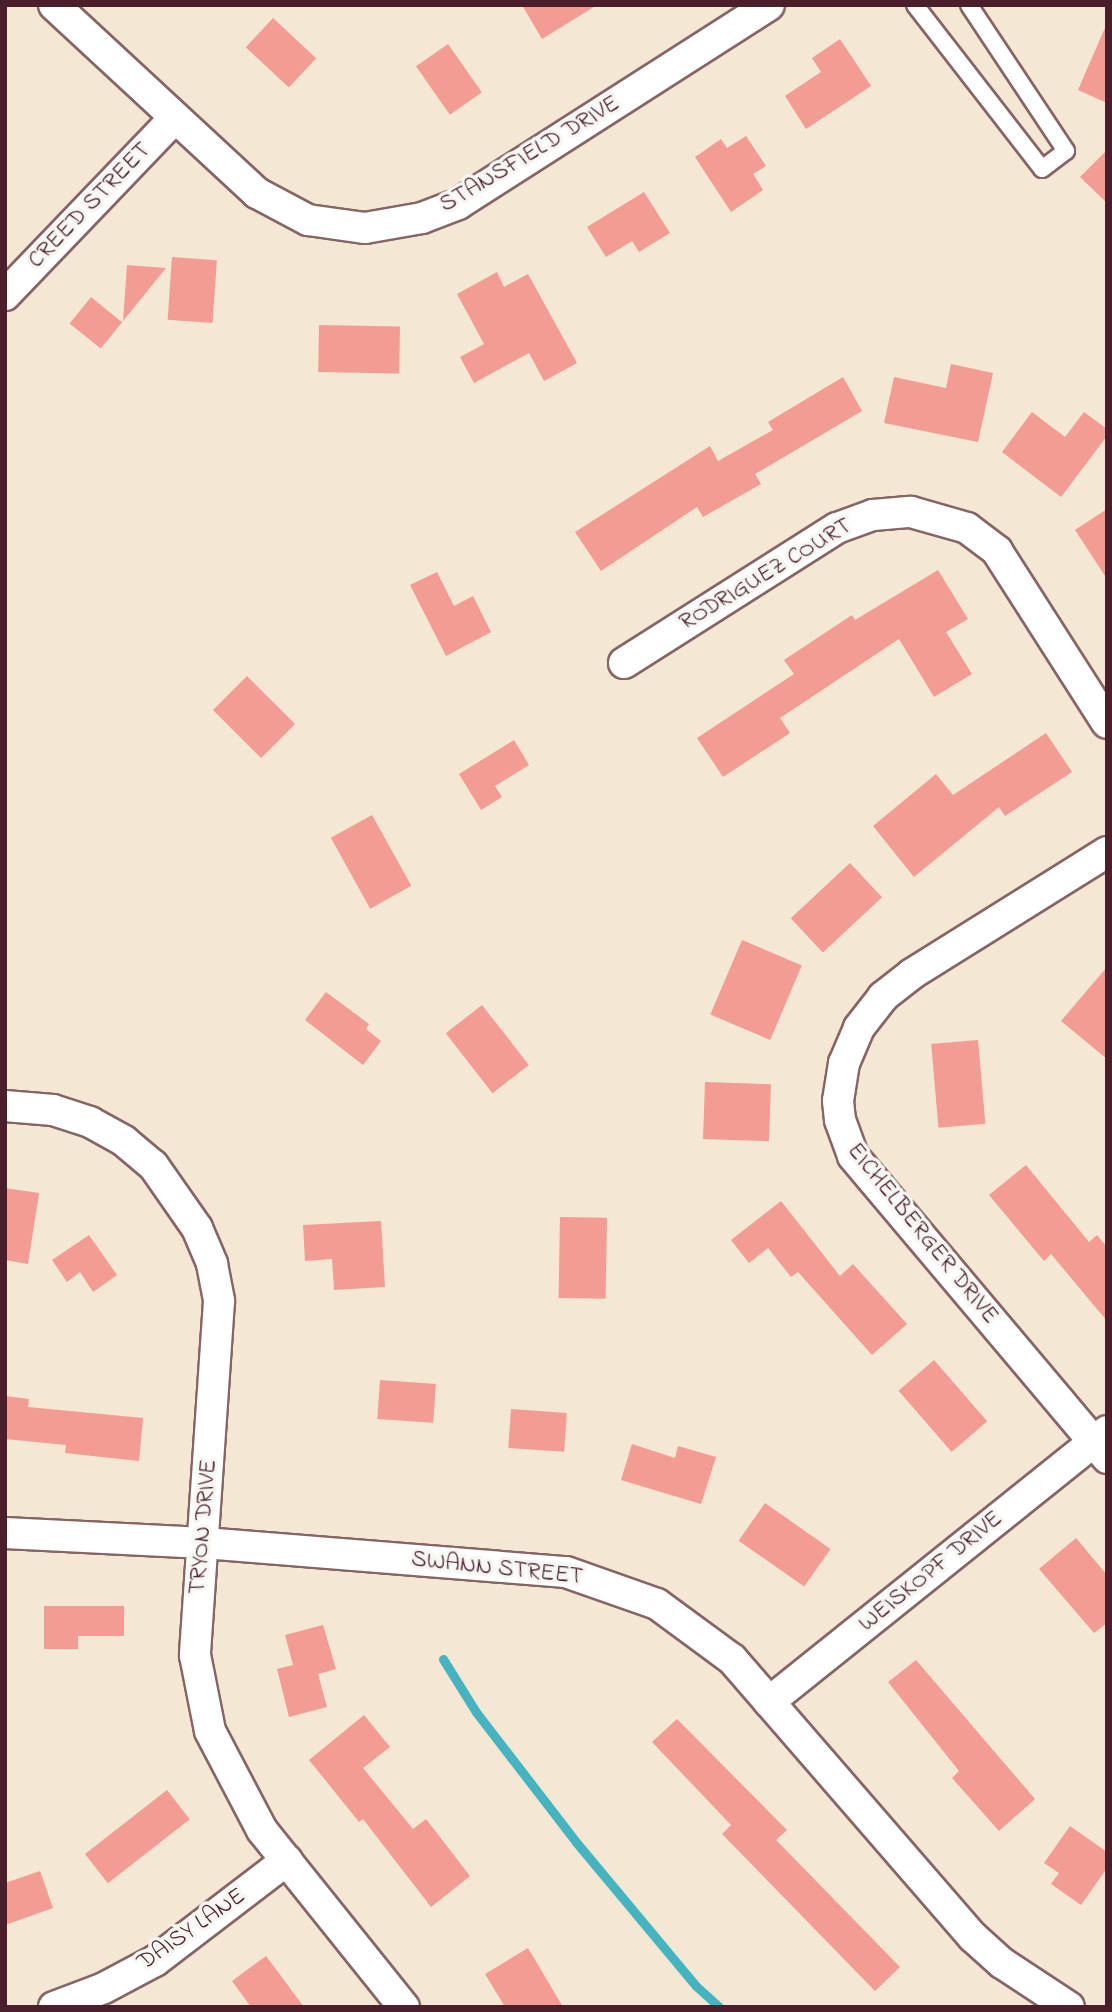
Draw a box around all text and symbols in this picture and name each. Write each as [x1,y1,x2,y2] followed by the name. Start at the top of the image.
[435,90,625,220] street label: STANSFIELD DRIVE
[23,137,157,275] street label: CREED STREET
[675,512,857,638] street label: RODRIGUEZ COURT
[840,1138,1004,1330] street label: EICHELBERGER DRIVE
[184,1458,224,1596] street label: TRYON DRIVE
[853,1505,1009,1639] street label: WEISKOPF DRIVE
[410,1546,584,1592] street label: SWANN STREET
[133,1882,251,1978] street label: DAISY LANE

